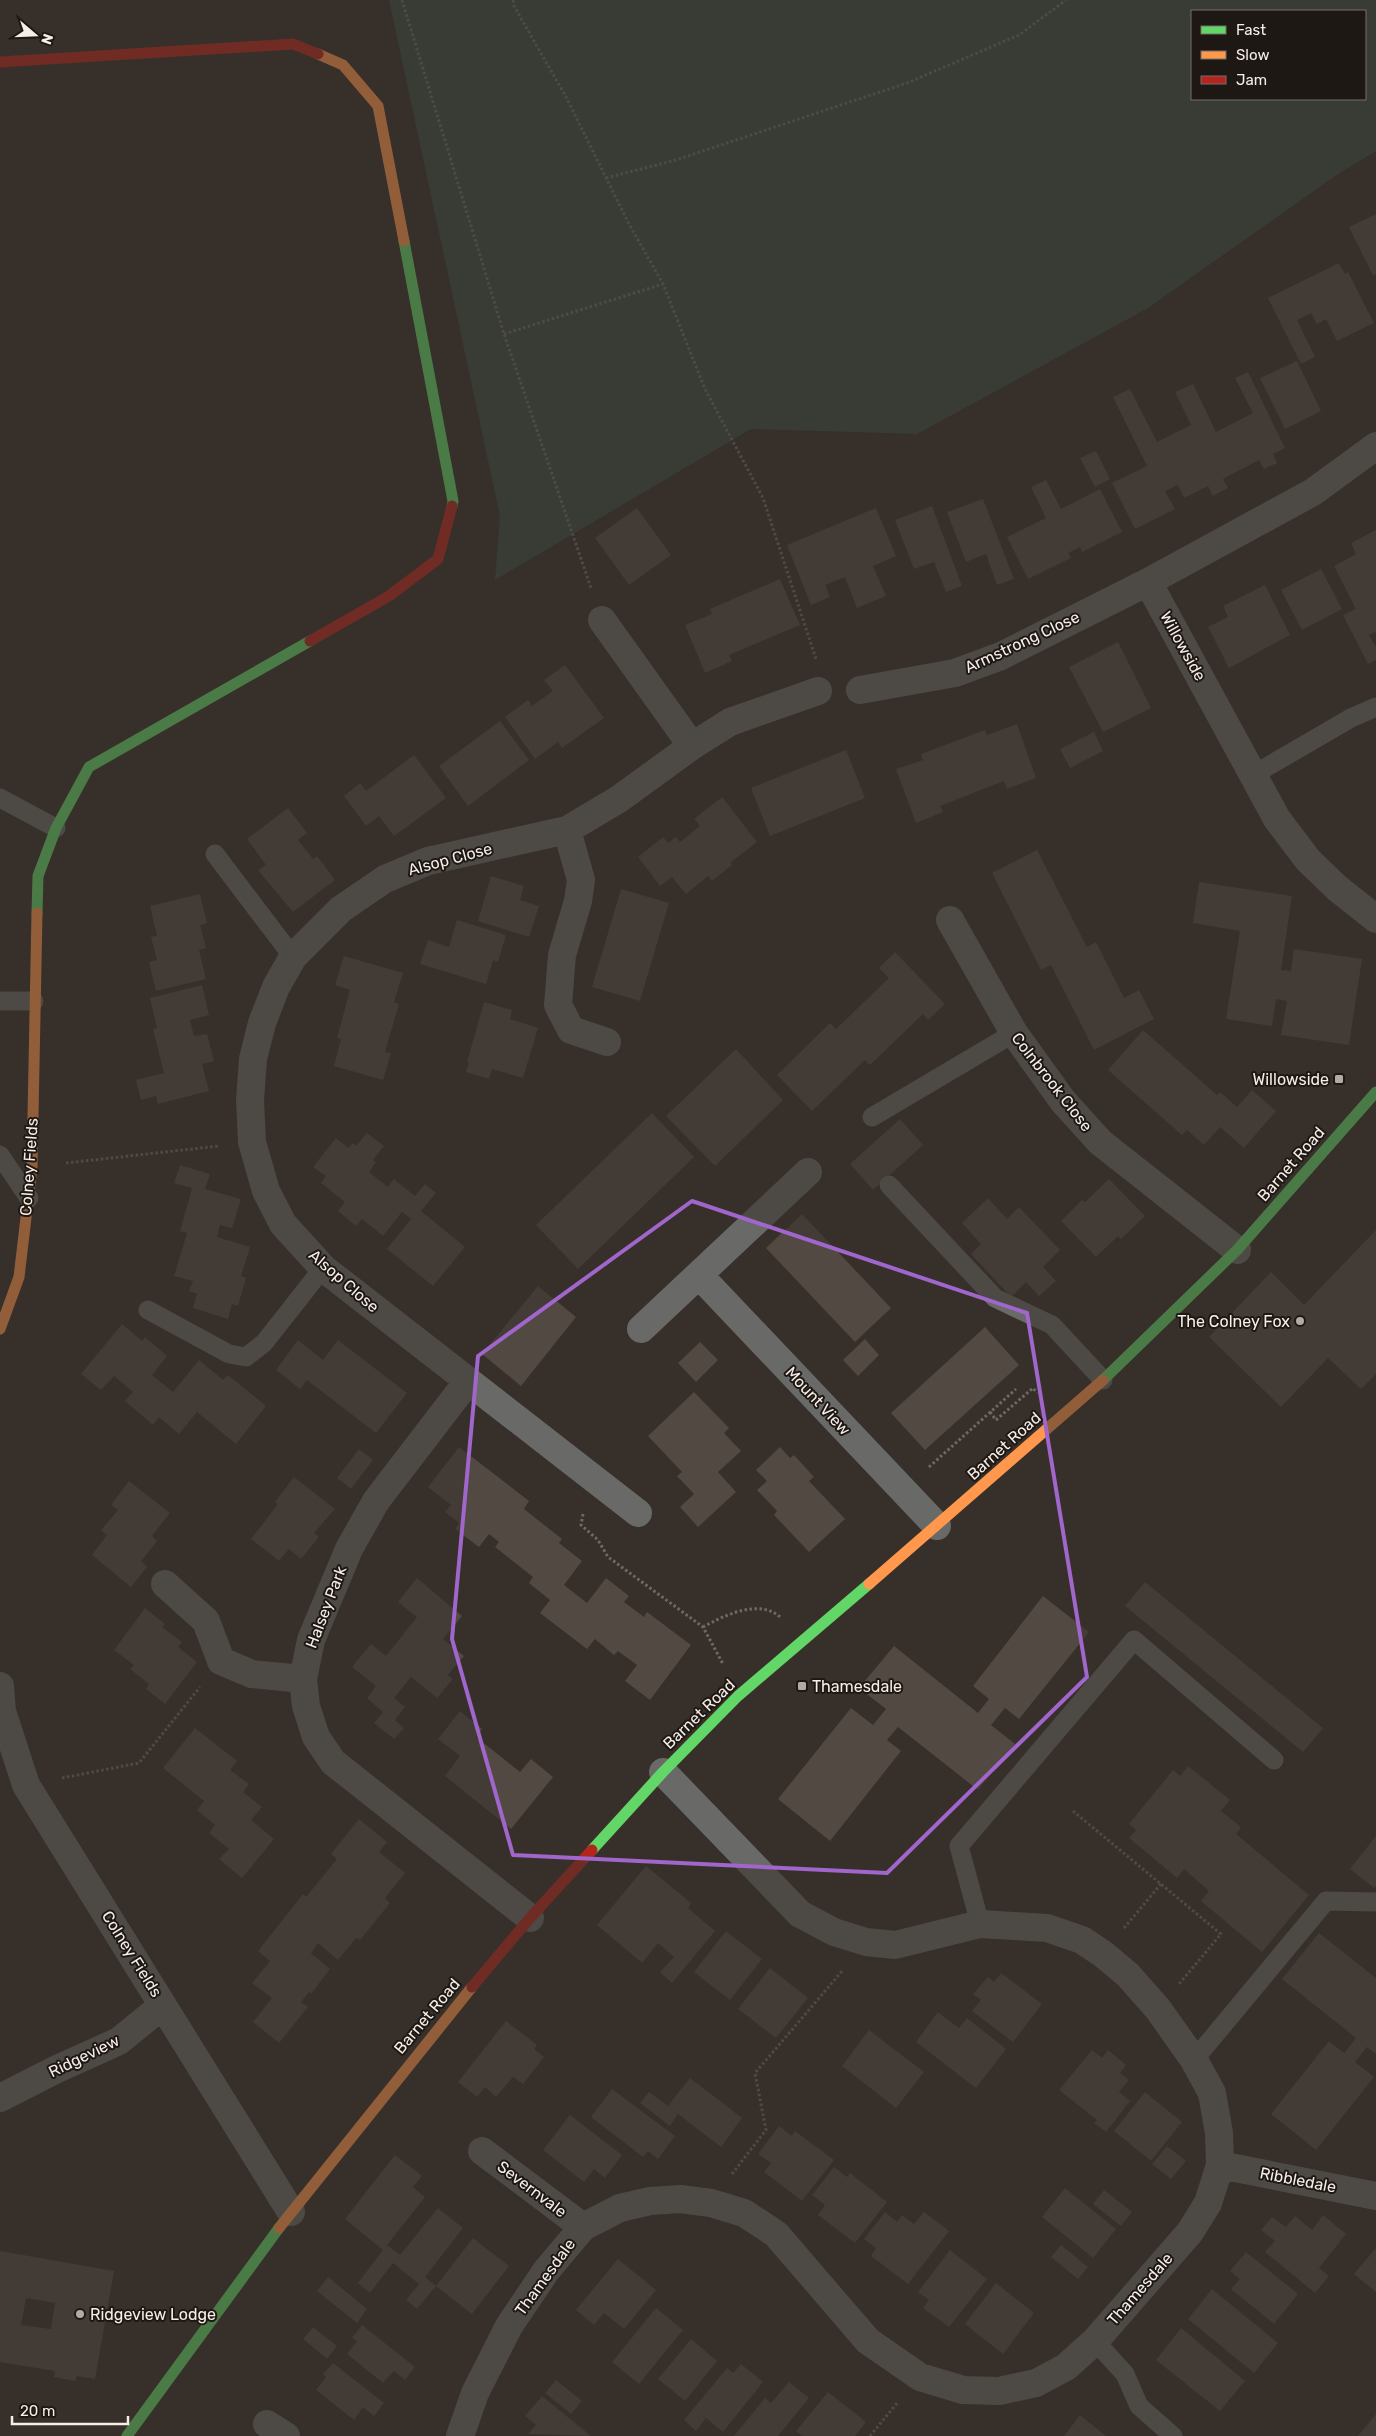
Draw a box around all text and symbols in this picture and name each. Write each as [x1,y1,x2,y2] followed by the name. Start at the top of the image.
[10,10,60,60] north arrow
[1191,10,1366,100] legend
[1236,21,1266,39] text: Fast
[37,32,56,47] text: N
[1236,46,1269,64] text: Slow
[1236,71,1267,89] text: Jam
[962,607,1082,677] street label: Armstrong Close
[1156,608,1210,684] street label: Willowside
[406,839,494,879] street label: Alsop Close
[1008,1029,1096,1135] street label: Colnbrook Close
[1252,1070,1329,1089] place label: Willowside
[1333,1073,1345,1085] marker: Willowside
[16,1117,42,1217] street label: Colney Fields
[1254,1123,1328,1205] street label: Barnet Road
[305,1246,383,1316] street label: Alsop Close
[1177,1312,1290,1331] place label: The Colney Fox
[1294,1315,1306,1327] marker: The Colney Fox
[781,1363,855,1439] street label: Mount View
[963,1408,1045,1484] street label: Barnet Road
[302,1562,351,1651] street label: Halsey Park
[659,1675,739,1753] street label: Barnet Road
[812,1677,902,1696] place label: Thamesdale
[796,1680,808,1692] marker: Thamesdale
[98,1907,166,2001] street label: Colney Fields
[390,1975,464,2057] street label: Barnet Road
[45,2031,123,2081] street label: Ridgeview
[494,2157,570,2221] street label: Severnvale
[1258,2163,1338,2197] street label: Ribbledale
[511,2235,579,2319] street label: Thamesdale
[1103,2249,1177,2329] street label: Thamesdale
[90,2305,216,2324] place label: Ridgeview Lodge
[74,2308,86,2320] marker: Ridgeview Lodge
[12,2394,129,2426] scale bar
[20,2402,55,2420] text: 20 m

